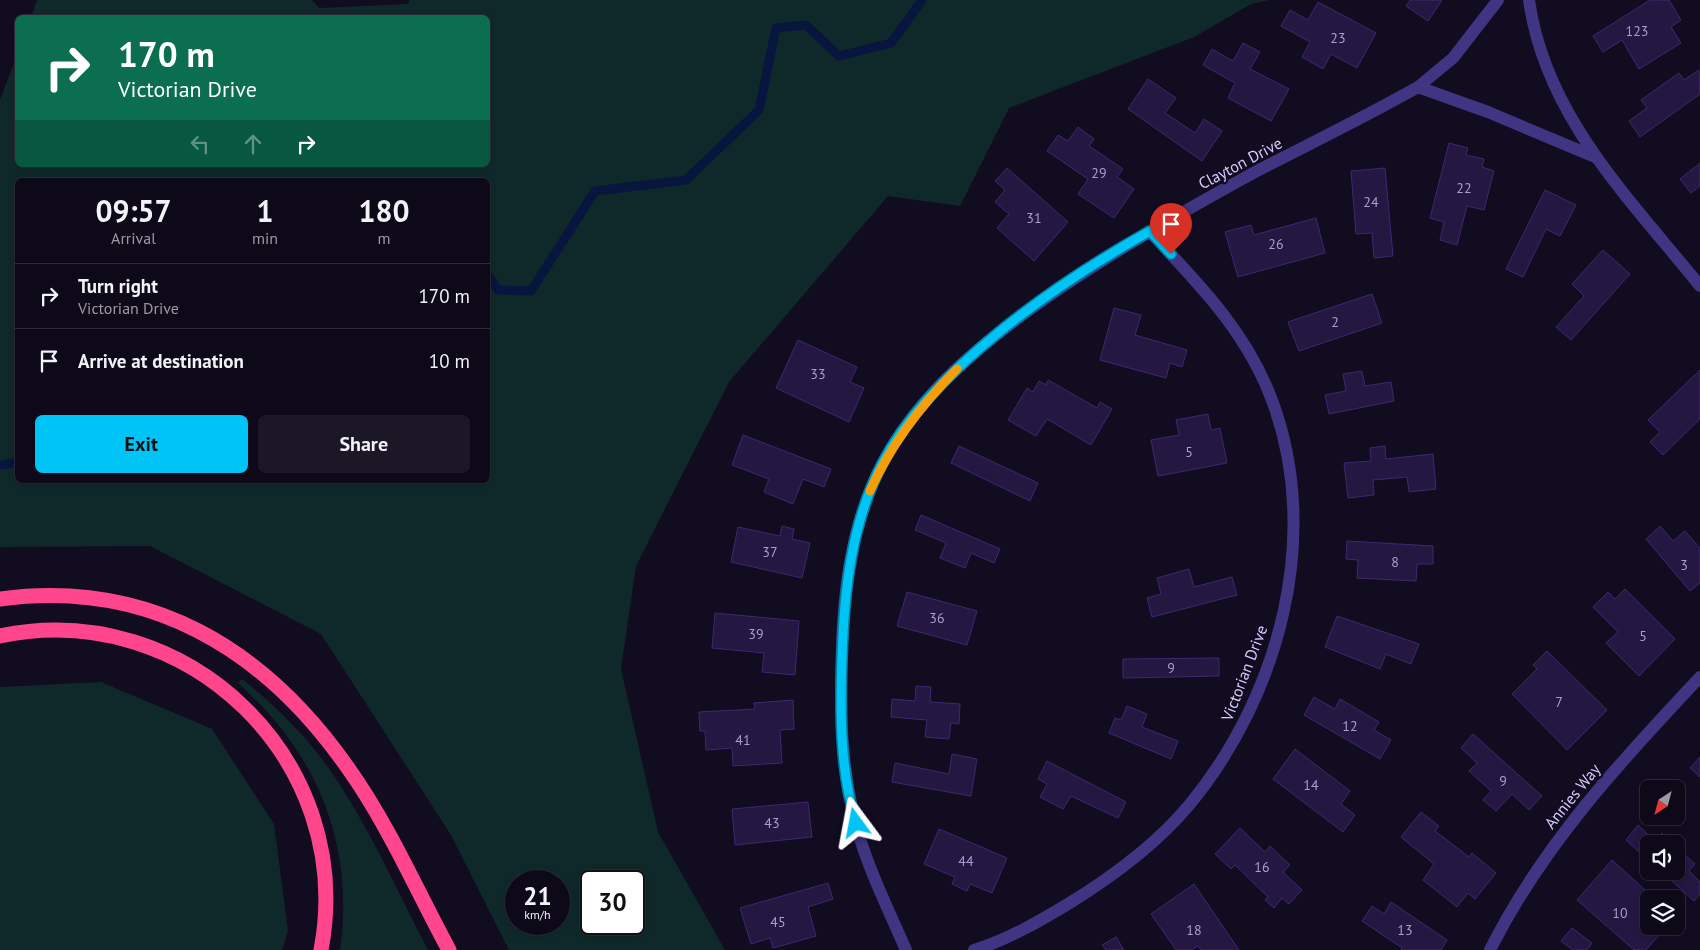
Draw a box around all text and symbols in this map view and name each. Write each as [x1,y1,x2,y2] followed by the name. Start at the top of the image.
[1626,22,1648,40] house number: 123
[1330,29,1346,47] house number: 23
[118,31,215,77] text: 170 m
[35,35,100,100] icon: right
[118,75,257,103] text: Victorian Drive
[186,130,214,158] icon: left
[239,130,267,158] icon: ahead
[292,130,320,158] icon: right
[1195,133,1285,193] street label: Clayton Drive
[1091,164,1107,182] house number: 29
[1456,179,1472,197] house number: 22
[95,191,172,230] text: 09:57
[257,191,274,230] text: 1
[358,191,410,230] text: 180
[1363,193,1379,211] house number: 24
[1150,203,1192,254] pin
[1026,209,1042,227] house number: 31
[1157,210,1185,238] icon: arrive
[111,228,156,248] text: Arrival
[252,228,278,248] text: min
[378,228,391,248] text: m
[1268,235,1284,253] house number: 26
[78,274,158,298] text: Turn right
[35,282,63,310] icon: right
[418,284,470,308] text: 170 m
[78,298,179,318] text: Victorian Drive
[1331,313,1339,331] house number: 2
[35,347,63,375] icon: arrive
[78,349,244,373] text: Arrive at destination
[429,349,470,373] text: 10 m
[810,365,826,383] house number: 33
[35,415,248,473] button: Exit
[258,415,470,473] button: Share
[1185,443,1193,461] house number: 5
[762,543,778,561] house number: 37
[1391,553,1399,571] house number: 8
[1680,556,1688,574] house number: 3
[929,609,945,627] house number: 36
[1216,622,1271,725] street label: Victorian Drive
[748,625,764,643] house number: 39
[1639,627,1647,645] house number: 5
[1167,659,1175,677] house number: 9
[1555,693,1563,711] house number: 7
[1342,717,1358,735] house number: 12
[735,731,751,749] house number: 41
[1540,759,1605,833] street label: Annies Way
[1499,772,1507,790] house number: 9
[1303,776,1319,794] house number: 14
[1640,780,1685,825] north arrow
[1640,780,1685,935] map controls
[829,796,881,848] position arrow
[764,814,780,832] house number: 43
[1640,835,1685,880] button: sound
[958,852,974,870] house number: 44
[1254,858,1270,876] house number: 16
[580,870,645,935] speed limit sign: 30
[523,880,552,912] text: 21
[1640,890,1685,935] button: layers
[1612,904,1628,922] house number: 10
[524,907,551,922] text: km/h
[770,913,786,931] house number: 45
[1186,921,1202,939] house number: 18
[1397,921,1413,939] house number: 13

